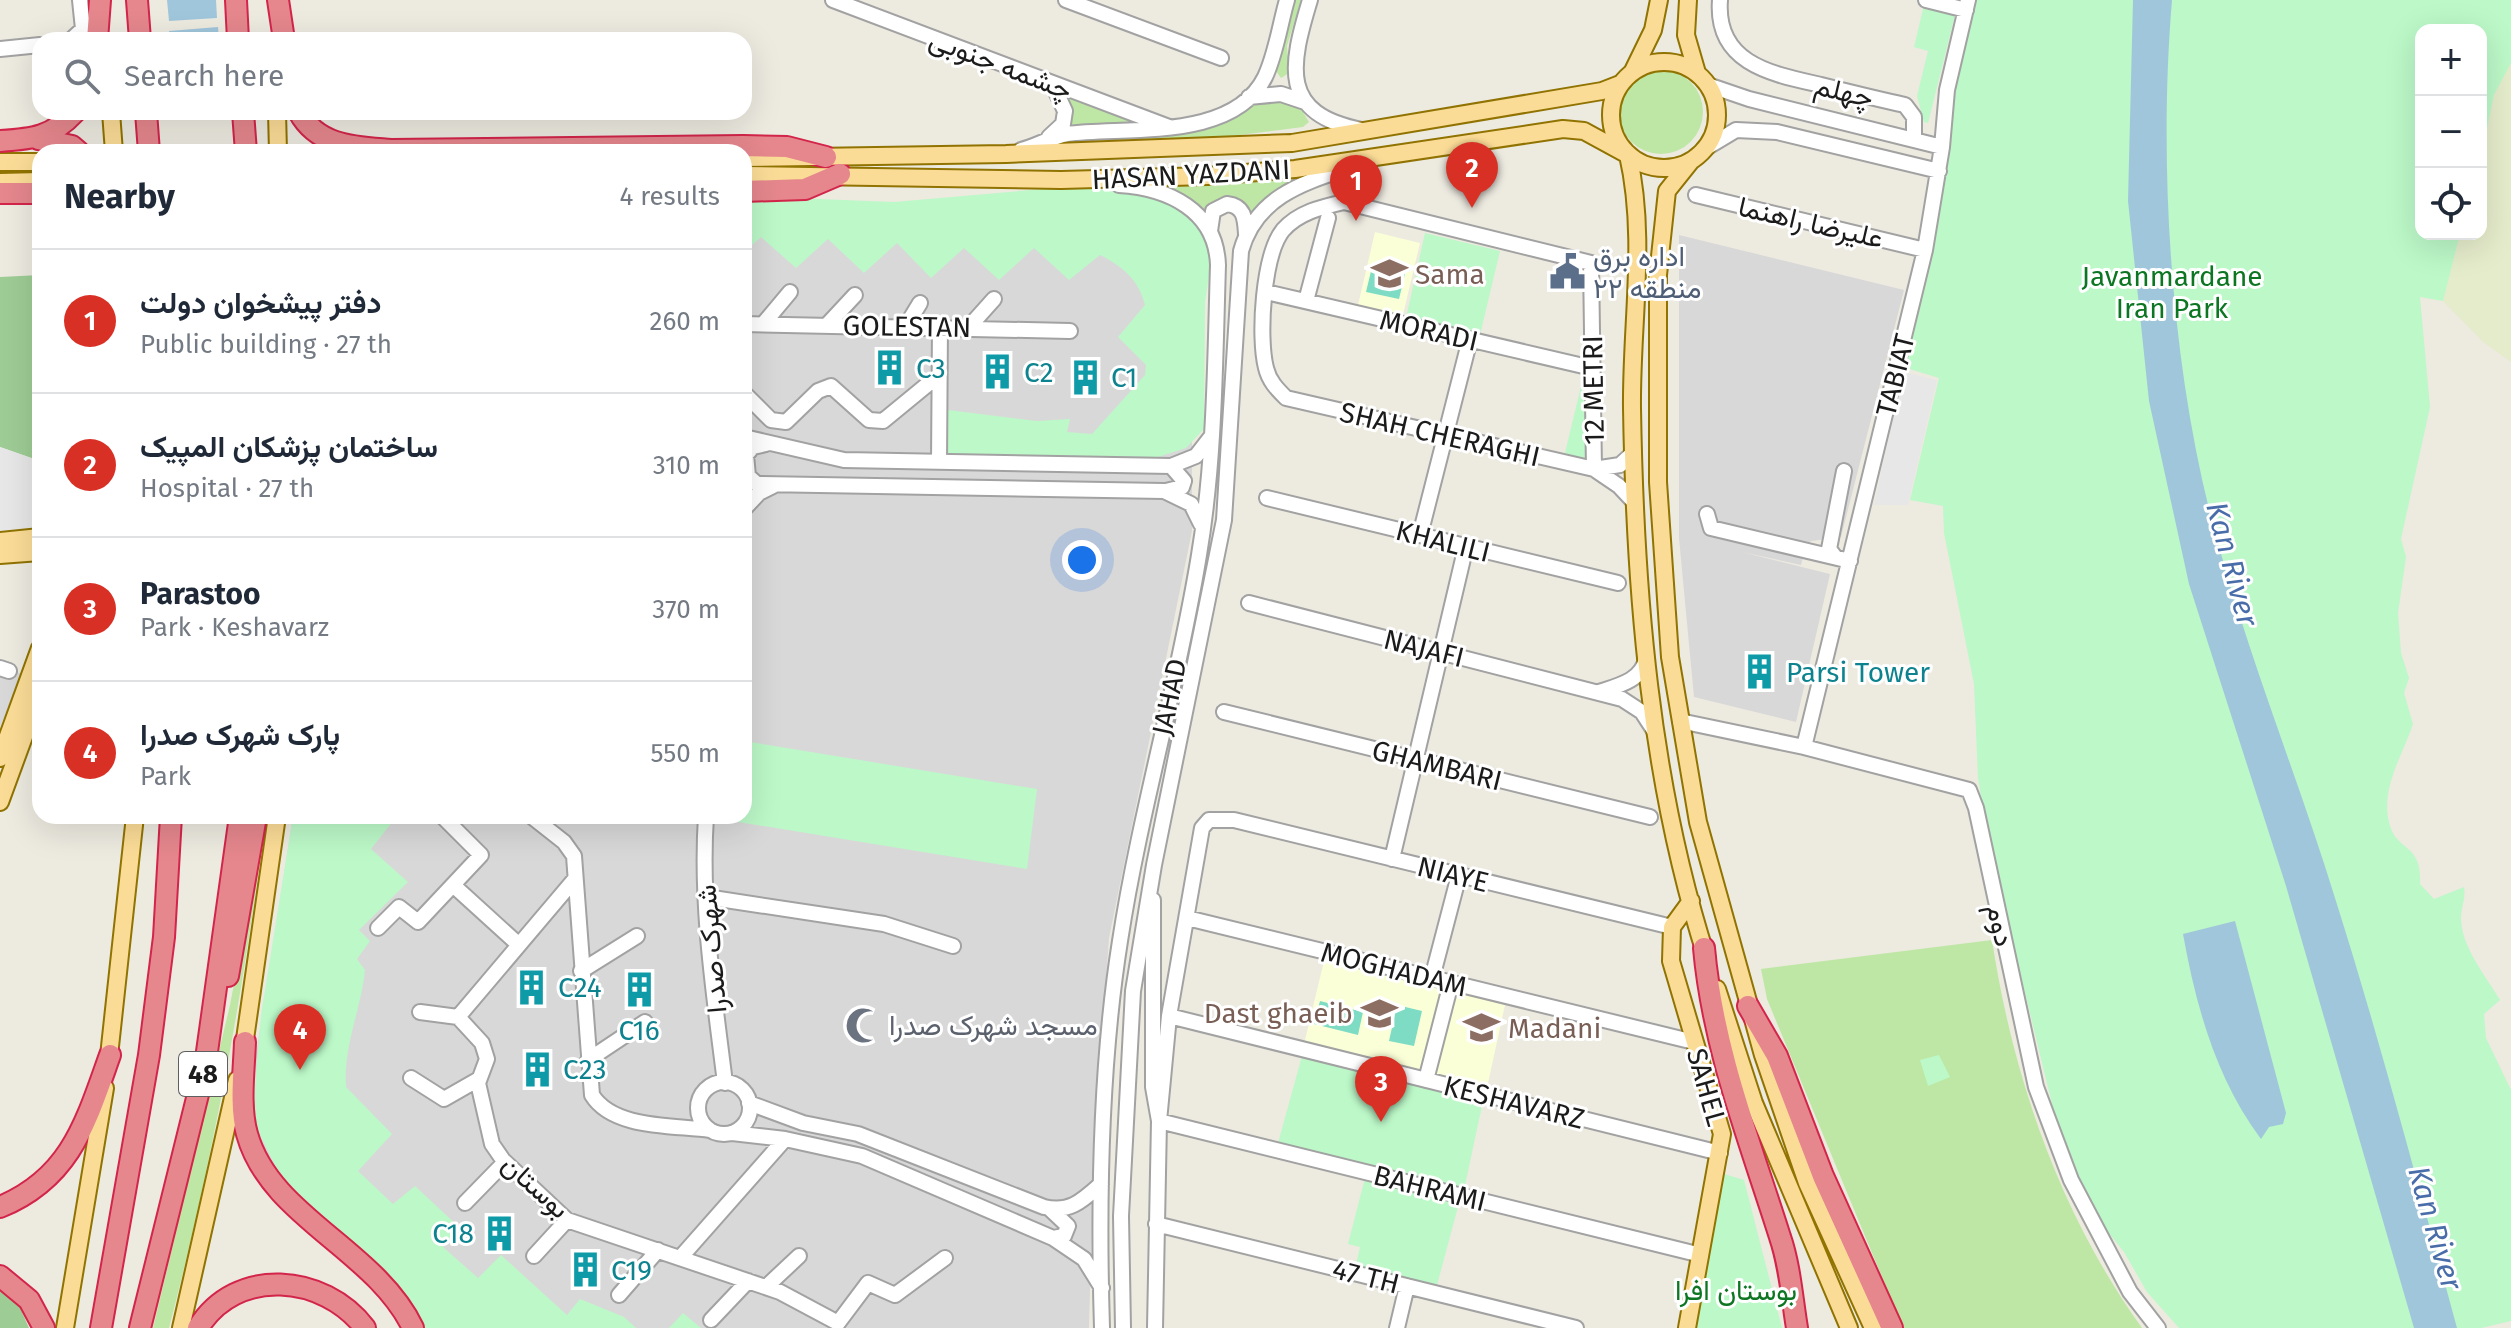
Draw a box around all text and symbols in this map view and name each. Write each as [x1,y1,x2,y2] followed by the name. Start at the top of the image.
[924,22,1077,109] street label: چشمه جنوبی
[2415,24,2487,240] map controls
[2415,24,2487,96] button: +
[32,32,752,120] search box
[60,54,104,98] icon: search
[124,58,284,94] text: Search here
[1811,69,1877,116] street label: چهلم
[2415,96,2487,168] button: −
[1446,142,1498,208] pin: 2
[1091,153,1291,196] street label: HASAN YAZDANI
[1330,155,1382,221] pin: 1
[2415,168,2487,240] button: locate
[64,176,175,217] text: Nearby
[619,181,720,212] text: 4 results
[1735,190,1887,256] street label: علیرضا راهنما
[1593,240,1701,305] place label: اداره برق منطقه ۲۲
[1548,253,1586,291] public building icon: اداره برق منطقه ۲۲
[1370,255,1408,293] school or university icon: Sama
[1415,258,1485,291] place label: Sama
[2081,260,2263,325] park label: Javanmardane Iran Park
[140,285,381,321] text: دفتر پیشخوان دولت
[1376,303,1481,358] street label: MORADI
[84,306,96,337] text: 1
[650,306,720,337] text: 260 m
[842,309,972,344] street label: GOLESTAN
[140,329,392,360] text: Public building · 27 th
[1869,330,1922,420] street label: TABIAT
[1576,335,1611,445] street label: 12 METRI
[871,349,909,387] building icon: C3
[916,352,946,385] place label: C3
[979,353,1017,391] building icon: C2
[1024,356,1054,389] place label: C2
[1066,358,1104,396] building icon: C1
[1111,361,1137,394] place label: C1
[1337,395,1543,474] street label: SHAH CHERAGHI
[140,429,438,465] text: ساختمان پزشکان المپیک
[83,450,97,481] text: 2
[653,450,720,481] text: 310 m
[140,473,314,504] text: Hospital · 27 th
[2198,498,2266,632] water label: Kan River
[1392,514,1493,569] street label: KHALILI
[1062,540,1102,580] your location
[140,576,261,612] text: Parastoo
[83,594,97,625] text: 3
[652,594,720,625] text: 370 m
[140,612,329,643] text: Park · Keshavarz
[1380,623,1468,674] street label: NAJAFI
[1741,653,1779,691] building icon: Parsi Tower
[1145,656,1194,739] street label: JAHAD
[1786,656,1930,689] place label: Parsi Tower
[140,717,340,753] text: پارک شهرک صدرا
[1369,733,1505,798] street label: GHAMBARI
[83,738,97,769] text: 4
[650,738,720,769] text: 550 m
[140,761,191,792] text: Park
[1414,850,1492,899] street label: NIAYE
[689,883,735,1014] street label: شهرک صدرا
[1978,901,2021,950] street label: دوم
[1317,935,1470,1004] street label: MOGHADAM
[513,968,551,1006] building icon: C24
[558,971,602,1004] place label: C24
[620,971,658,1009] building icon: C16
[1360,994,1398,1032] school or university icon: Dast ghaeib
[1204,997,1353,1030] place label: Dast ghaeib
[274,1004,326,1070] pin: 4
[844,1006,882,1044] mosque icon: مسجد شهرک صدرا
[889,1009,1098,1043] place label: مسجد شهرک صدرا
[1463,1009,1501,1047] school or university icon: Madani
[1508,1012,1601,1045] place label: Madani
[618,1014,660,1047] place label: C16
[1680,1045,1733,1130] street label: SAHEL
[518,1050,556,1088] building icon: C23
[179,1052,227,1096] road number: 48
[563,1053,606,1086] place label: C23
[1355,1056,1407,1122] pin: 3
[1440,1069,1588,1136] street label: KESHAVARZ
[494,1147,576,1226] street label: بوستان
[1370,1159,1490,1218] street label: BAHRAMI
[2400,1162,2470,1296] water label: Kan River
[481,1214,519,1252] building icon: C18
[432,1217,474,1250] place label: C18
[566,1251,604,1289] building icon: C19
[1329,1252,1403,1301] street label: 47 TH
[611,1254,652,1287] place label: C19
[1675,1274,1797,1308] park label: بوستان افرا

